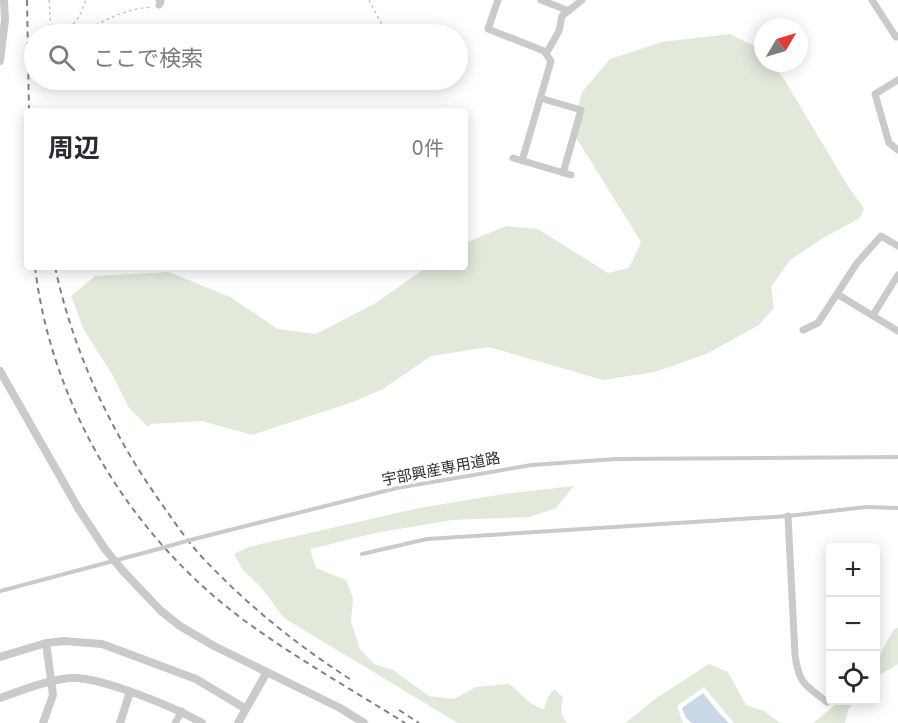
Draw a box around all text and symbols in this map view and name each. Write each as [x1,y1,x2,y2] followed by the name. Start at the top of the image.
[754,18,808,72] north arrow
[24,24,468,90] search box
[45,41,78,74] icon: search
[93,47,203,74] text: ここで検索
[48,134,100,167] text: 周辺
[411,137,444,163] text: 0件
[381,450,502,491] street label: 宇部興産専用道路
[826,543,880,705] map controls
[826,543,880,597] button: +
[826,597,880,651] button: −
[826,651,880,705] button: locate

